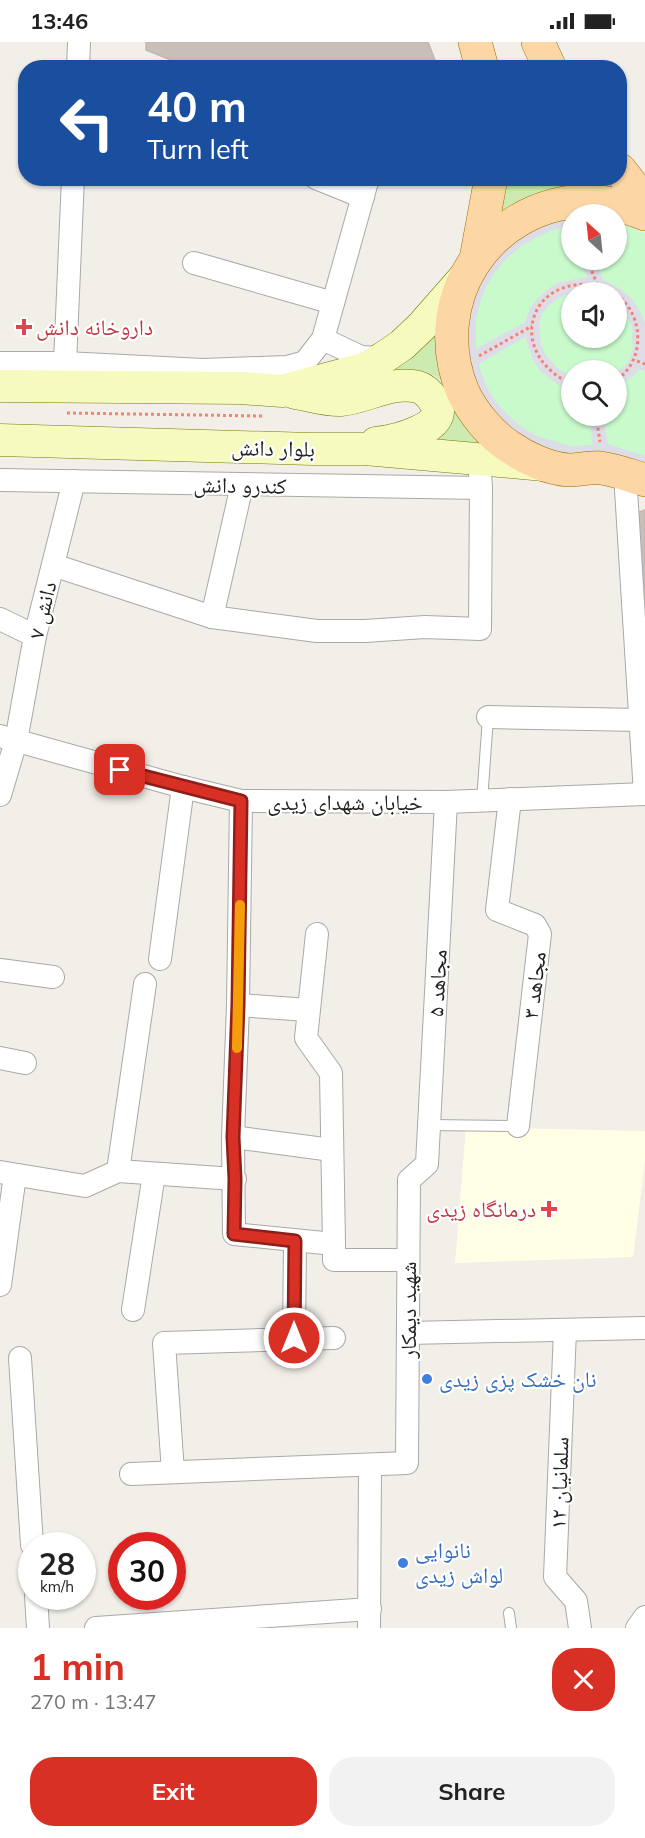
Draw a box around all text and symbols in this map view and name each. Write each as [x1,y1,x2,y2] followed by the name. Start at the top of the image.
[30,7,88,35] text: 13:46
[147,80,247,133] text: 40 m
[48,84,126,162] icon: left
[147,132,249,166] text: Turn left
[561,204,627,270] north arrow
[561,204,627,426] map controls
[561,282,627,348] button: sound
[36,313,153,341] place label: داروخانه دانش
[17,320,31,334] marker: داروخانه دانش
[561,360,627,426] button: search
[231,433,315,463] street label: بلوار دانش
[193,470,287,500] street label: کندرو دانش
[21,578,63,642] street label: دانش ۷
[94,744,145,795] pin
[103,753,136,786] icon: arrive
[267,788,423,816] street label: خیابان شهدای زیدی
[421,949,453,1017] street label: مجاهد ۵
[516,950,552,1020] street label: مجاهد ۳
[426,1195,536,1223] place label: درمانگاه زیدی
[540,1200,558,1218] marker: درمانگاه زیدی
[394,1262,422,1359] street label: شهید دیمکار
[262,1306,326,1370] position arrow
[439,1365,596,1393] place label: نان خشک پزی زیدی
[420,1372,434,1386] marker: نان خشک پزی زیدی
[543,1436,575,1530] street label: سلمانیان ۱۲
[108,1532,186,1610] speed limit sign: 30
[415,1536,503,1589] place label: نانوایی لواش زیدی
[39,1545,75,1583] text: 28
[396,1556,410,1570] marker: نانوایی لواش زیدی
[40,1577,74,1596] text: km/h
[30,1644,125,1689] text: 1 min
[552,1648,615,1711] button: close
[30,1689,156,1714] text: 270 m · 13:47
[30,1757,317,1826] button: Exit
[329,1757,615,1826] button: Share

